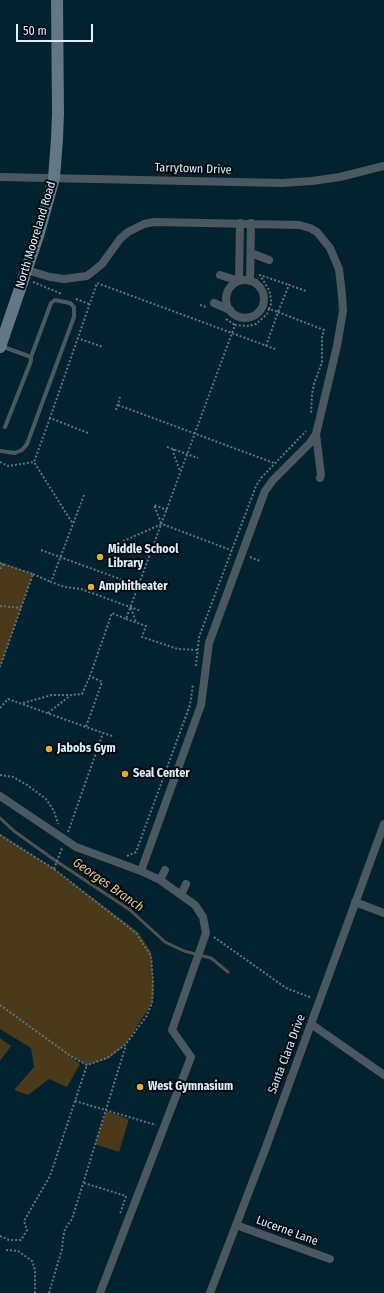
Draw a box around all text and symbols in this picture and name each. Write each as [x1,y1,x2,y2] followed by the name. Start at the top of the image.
[18,16,95,42] scale bar
[23,24,47,38] text: 50 m
[154,160,232,178] street label: Tarrytown Drive
[13,180,59,290] street label: North Mooreland Road
[108,543,178,571] place label: Middle School Library
[95,552,105,562] marker: Middle School Library
[99,580,168,594] place label: Amphitheater
[86,582,96,592] marker: Amphitheater
[57,742,116,756] place label: Jabobs Gym
[44,744,54,754] marker: Jabobs Gym
[133,767,190,781] place label: Seal Center
[120,769,130,779] marker: Seal Center
[70,855,146,915] water label: Georges Branch
[265,1012,309,1096] street label: Santa Clara Drive
[148,1080,233,1094] place label: West Gymnasium
[135,1082,145,1092] marker: West Gymnasium
[254,1213,320,1249] street label: Lucerne Lane

